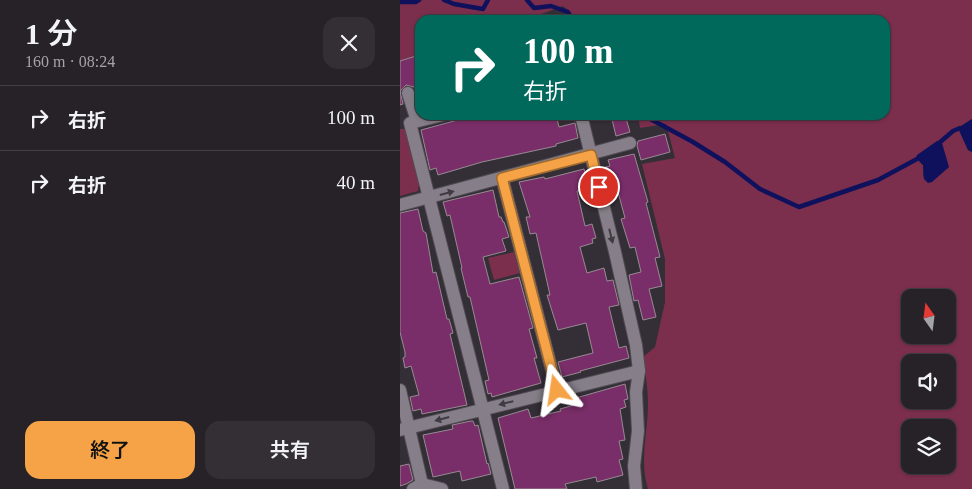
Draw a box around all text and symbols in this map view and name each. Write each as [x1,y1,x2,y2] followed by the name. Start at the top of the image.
[25,17,78,50] text: 1 分
[323,17,375,69] button: close
[523,32,613,71] text: 100 m
[440,35,505,100] icon: right
[25,53,115,70] text: 160 m · 08:24
[523,79,567,104] text: 右折
[25,104,53,132] icon: right
[327,107,375,128] text: 100 m
[68,110,106,131] text: 右折
[578,166,620,208] pin
[25,169,53,197] icon: right
[336,172,375,193] text: 40 m
[585,173,613,201] icon: arrive
[68,175,106,196] text: 右折
[440,189,455,197] one-way arrow
[607,228,615,243] one-way arrow
[901,289,956,344] north arrow
[901,289,956,474] map controls
[901,354,956,409] button: sound
[530,363,582,415] position arrow
[499,399,514,407] one-way arrow
[434,416,449,424] one-way arrow
[901,419,956,474] button: layers
[25,421,195,479] button: 終了
[205,421,375,479] button: 共有

